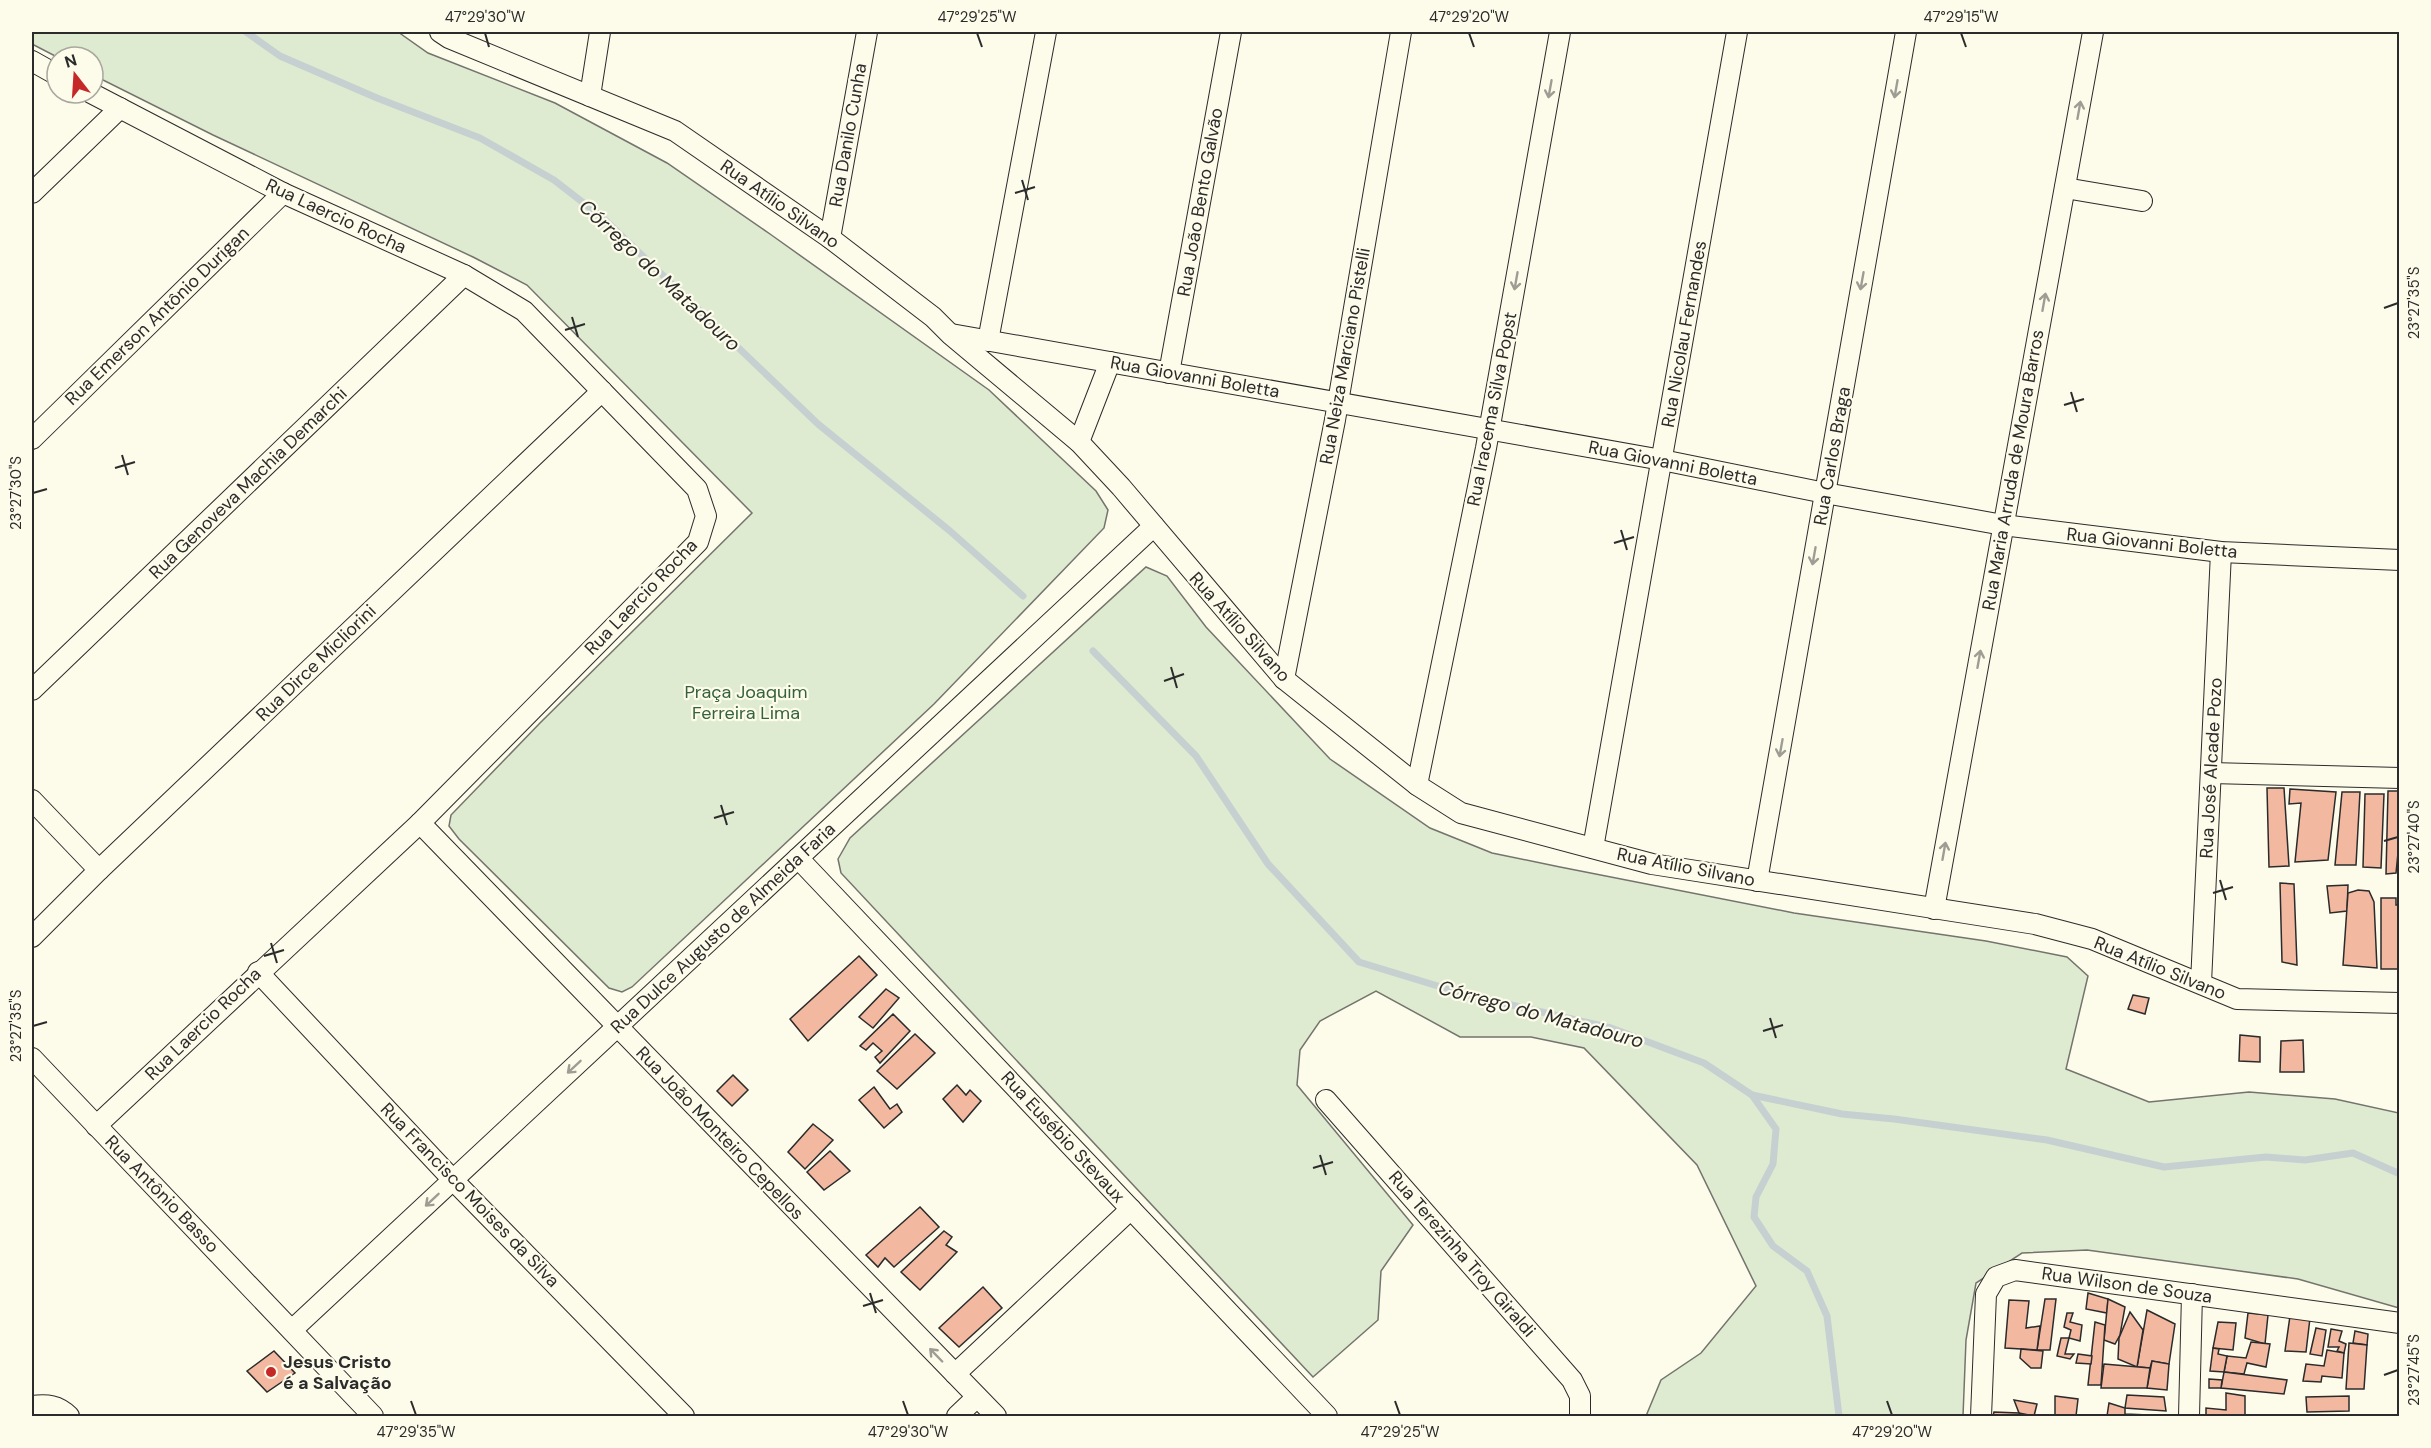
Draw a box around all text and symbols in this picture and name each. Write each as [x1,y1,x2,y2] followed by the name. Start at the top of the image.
[445,7,526,27] text: 47°29'30"W
[938,7,1017,27] text: 47°29'25"W
[1429,7,1510,27] text: 47°29'20"W
[1923,7,1999,27] text: 47°29'15"W
[45,45,105,105] north arrow
[62,49,79,73] text: N
[824,61,872,209] street label: Rua Danilo Cunha
[1544,79,1555,98] one-way arrow
[1890,79,1901,98] one-way arrow
[2074,101,2085,121] one-way arrow
[1172,106,1228,298] street label: Rua João Bento Galvão
[716,154,844,254] street label: Rua Atílio Silvano
[262,173,410,259] street label: Rua Laercio Rocha
[574,193,746,357] water label: Córrego do Matadouro
[60,221,254,411] street label: Rua Emerson Antônio Durigan
[1656,239,1712,429] street label: Rua Nicolau Fernandes
[1314,246,1376,466] street label: Rua Neiza Marciano Pistelli
[2404,266,2424,339] text: 23°27'35"S
[1510,271,1521,290] one-way arrow
[1856,271,1867,291] one-way arrow
[2039,293,2050,312] one-way arrow
[1461,310,1523,508] street label: Rua Iracema Silva Popst
[1976,328,2050,612] street label: Rua Maria Arruda de Moura Barros
[1108,350,1282,404] street label: Rua Giovanni Boletta
[144,382,352,584] street label: Rua Genoveva Machia Demarchi
[1808,385,1856,527] street label: Rua Carlos Braga
[1586,435,1760,491] street label: Rua Giovanni Boletta
[6,456,26,530] text: 23°27'30"S
[2065,522,2239,564] street label: Rua Giovanni Boletta
[579,534,703,660] street label: Rua Laercio Rocha
[1809,546,1820,565] one-way arrow
[1184,567,1296,687] street label: Rua Atílio Silvano
[251,599,381,727] street label: Rua Dirce Micliorini
[1974,650,1985,670] one-way arrow
[2194,677,2228,859] street label: Rua José Alcade Pozo
[684,680,808,725] park label: Praça Joaquim Ferreira Lima
[1775,738,1786,757] one-way arrow
[2404,800,2424,874] text: 23°27'40"S
[605,817,841,1039] street label: Rua Dulce Augusto de Almeida Faria
[1615,842,1757,892] street label: Rua Atílio Silvano
[1939,842,1950,861] one-way arrow
[2090,931,2230,1005] street label: Rua Atílio Silvano
[140,962,266,1086] street label: Rua Laercio Rocha
[1435,974,1647,1054] water label: Córrego do Matadouro
[6,989,26,1062] text: 23°27'35"S
[631,1041,809,1225] street label: Rua João Monteiro Cepellos
[567,1059,582,1074] one-way arrow
[996,1066,1130,1208] street label: Rua Eusébio Stevaux
[375,1097,565,1293] street label: Rua Francisco Moises da Silva
[100,1130,224,1258] street label: Rua Antônio Basso
[1383,1166,1541,1342] street label: Rua Terezinha Troy Giraldi
[425,1192,440,1206] one-way arrow
[2040,1261,2214,1309] street label: Rua Wilson de Souza
[2404,1334,2424,1406] text: 23°27'45"S
[929,1348,943,1363] one-way arrow
[283,1350,392,1395] place label: Jesus Cristo é a Salvação
[264,1365,278,1379] marker: Jesus Cristo é a Salvação
[376,1422,456,1442] text: 47°29'35"W
[868,1422,949,1442] text: 47°29'30"W
[1361,1422,1440,1442] text: 47°29'25"W
[1852,1422,1933,1442] text: 47°29'20"W

